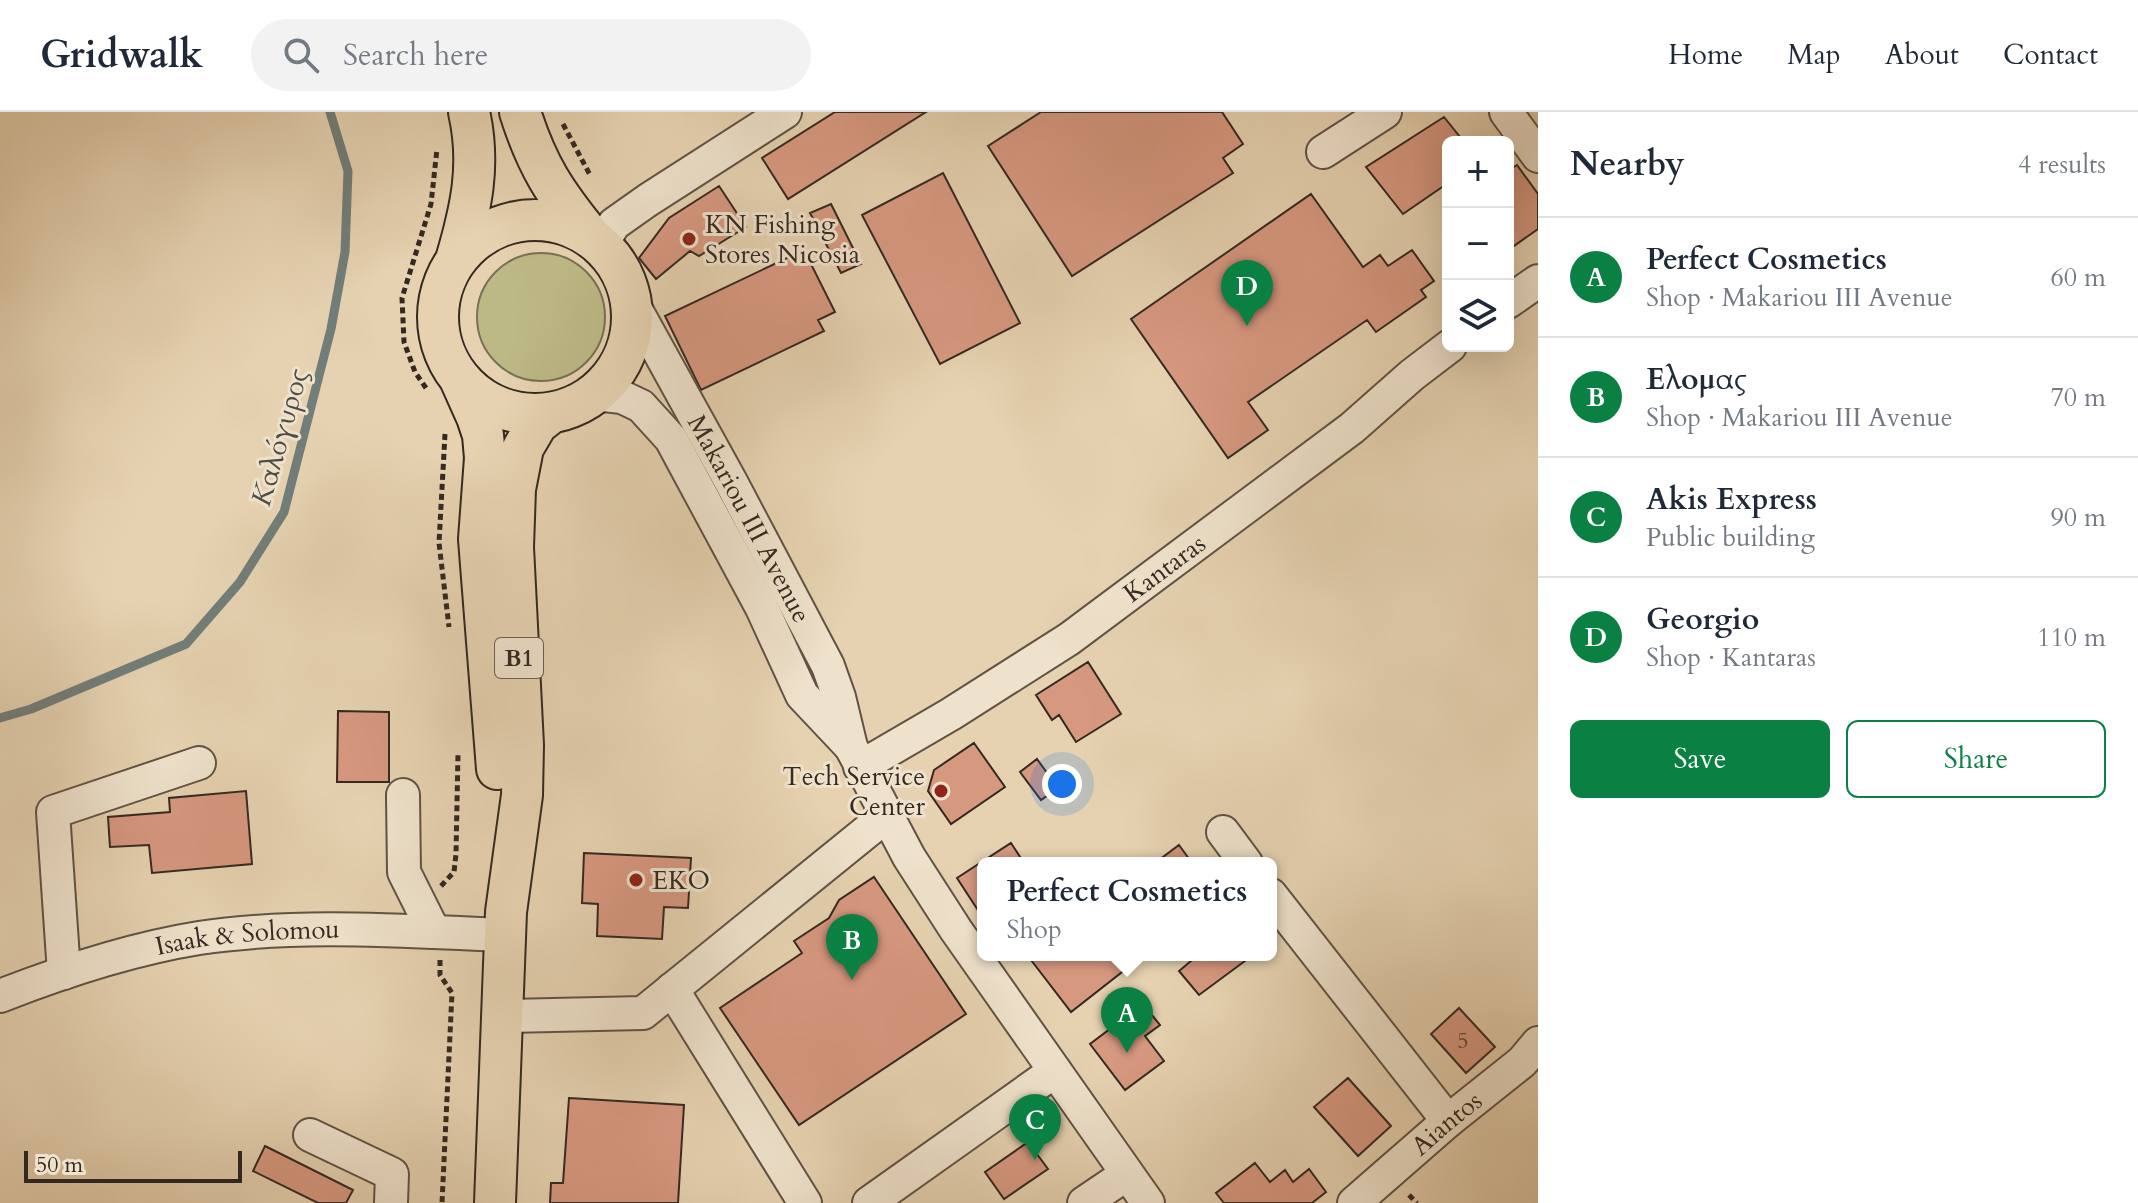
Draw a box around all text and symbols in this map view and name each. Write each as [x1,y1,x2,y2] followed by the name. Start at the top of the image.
[251,19,811,91] search box
[40,29,203,81] text: Gridwalk
[279,33,323,77] icon: search
[343,35,488,76] text: Search here
[1668,36,1743,74] text: Home
[1787,36,1841,74] text: Map
[1885,36,1959,74] text: About
[2003,36,2098,74] text: Contact
[1442,136,1514,352] map controls
[1442,136,1514,208] button: +
[1570,141,1685,187] text: Nearby
[2018,147,2106,182] text: 4 results
[705,207,860,272] place label: KN Fishing Stores Nicosia
[1442,208,1514,280] button: −
[680,230,698,248] marker: KN Fishing Stores Nicosia
[1646,239,1887,280] text: Perfect Cosmetics
[1221,260,1273,326] pin: D
[1586,260,1606,295] text: A
[2050,260,2106,295] text: 60 m
[1442,280,1514,352] button: layers
[1646,280,1953,315] text: Shop · Makariou III Avenue
[1646,359,1747,400] text: Ελομας
[242,364,318,511] water label: Καλόγυρος
[1587,380,1605,415] text: B
[2050,380,2106,415] text: 70 m
[1646,400,1953,435] text: Shop · Makariou III Avenue
[679,409,819,629] street label: Makariou III Avenue
[1646,479,1817,520] text: Akis Express
[1586,500,1606,535] text: C
[2050,500,2106,535] text: 90 m
[1646,520,1815,555] text: Public building
[1116,526,1213,611] street label: Kantaras
[1646,599,1759,640] text: Georgio
[1585,620,1607,655] text: D
[2037,620,2106,655] text: 110 m
[495,638,543,678] road number: B1
[1646,640,1816,675] text: Shop · Kantaras
[1570,720,1830,798] button: Save
[1846,720,2106,798] button: Share
[783,759,926,824] place label: Tech Service Center
[1042,764,1082,804] your location
[932,782,950,800] marker: Tech Service Center
[977,857,1277,961] popup
[652,863,710,898] place label: EKO
[627,871,645,889] marker: EKO
[1007,871,1247,912] text: Perfect Cosmetics
[152,912,340,964] street label: Isaak & Solomou
[1007,912,1062,947] text: Shop
[826,914,878,980] pin: B
[1101,987,1153,1053] pin: A
[1457,1026,1469,1056] house number: 5
[1404,1084,1489,1164] street label: Aiantos
[1009,1094,1061,1160] pin: C
[24,1147,242,1183] scale bar
[36,1150,83,1180] text: 50 m

